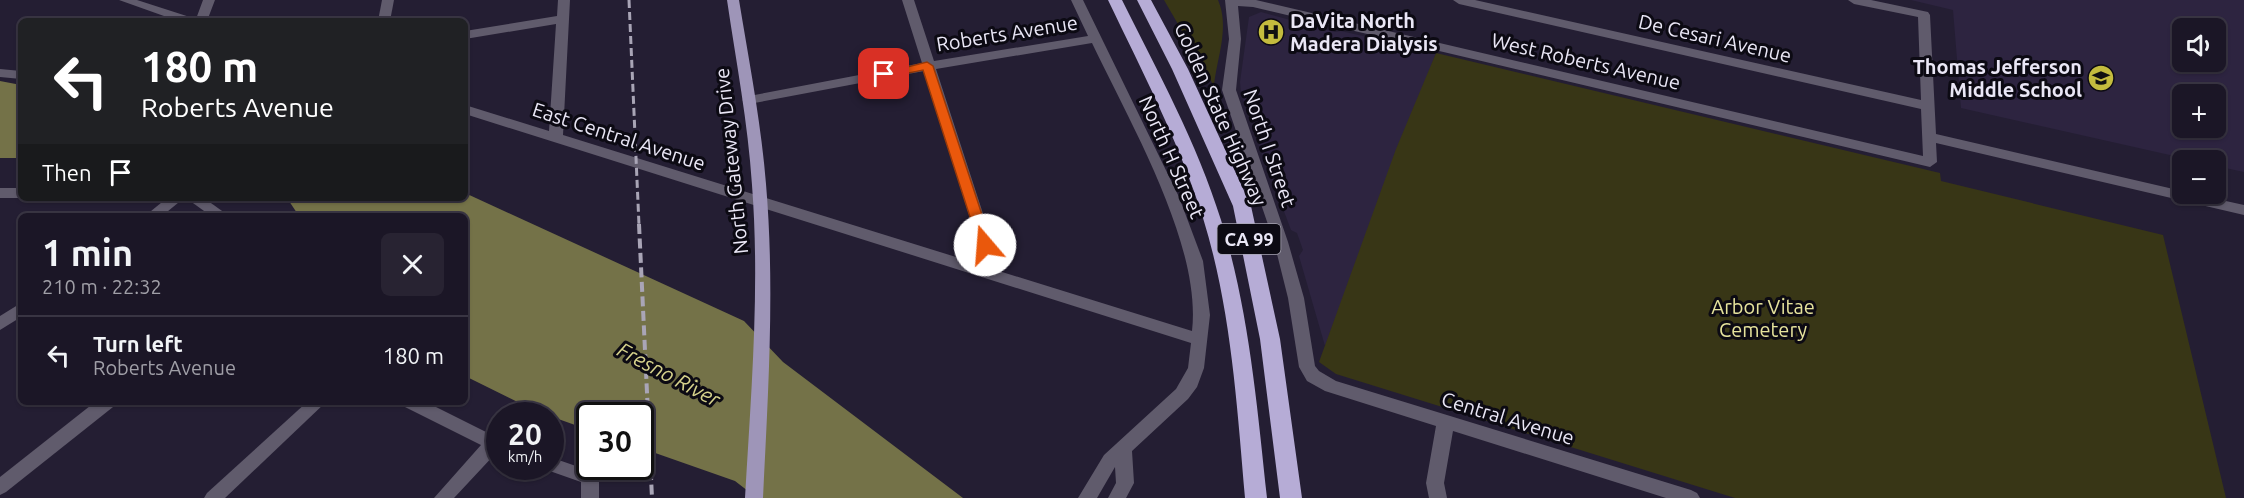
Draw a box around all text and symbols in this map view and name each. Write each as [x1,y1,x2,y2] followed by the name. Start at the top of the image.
[1290,9,1438,55] place label: DaVita North Madera Dialysis
[1636,9,1794,67] street label: De Cesari Avenue
[935,10,1079,56] street label: Roberts Avenue
[1256,17,1286,47] hospital icon: DaVita North Madera Dialysis
[2172,18,2226,204] map controls
[2172,18,2226,72] button: sound
[1170,19,1272,209] street label: Golden State Highway
[1489,28,1683,94] street label: West Roberts Avenue
[42,42,120,120] icon: left
[141,43,258,90] text: 180 m
[858,48,909,99] pin
[1913,55,2082,101] place label: Thomas Jefferson Middle School
[867,57,900,90] icon: arrive
[2086,63,2116,93] school or university icon: Thomas Jefferson Middle School
[710,67,752,255] street label: North Gateway Drive
[2172,84,2226,138] button: +
[1239,86,1301,210] street label: North I Street
[141,92,334,122] text: Roberts Avenue
[1135,92,1209,222] street label: North H Street
[530,97,708,175] street label: East Central Avenue
[2172,150,2226,204] button: −
[104,156,137,189] icon: arrive
[42,160,92,185] text: Then
[953,213,1017,277] position arrow
[1218,224,1280,254] road number: CA 99
[42,232,133,273] text: 1 min
[381,233,444,296] button: close
[42,275,162,298] text: 210 m · 22:32
[1711,295,1815,341] park label: Arbor Vitae Cemetery
[93,331,183,356] text: Turn left
[614,337,725,412] water label: Fresno River
[42,339,75,372] icon: left
[383,343,444,368] text: 180 m
[93,356,236,379] text: Roberts Avenue
[1439,387,1577,449] street label: Central Avenue
[576,402,654,480] speed limit sign: 30
[508,417,542,451] text: 20
[508,448,542,465] text: km/h

